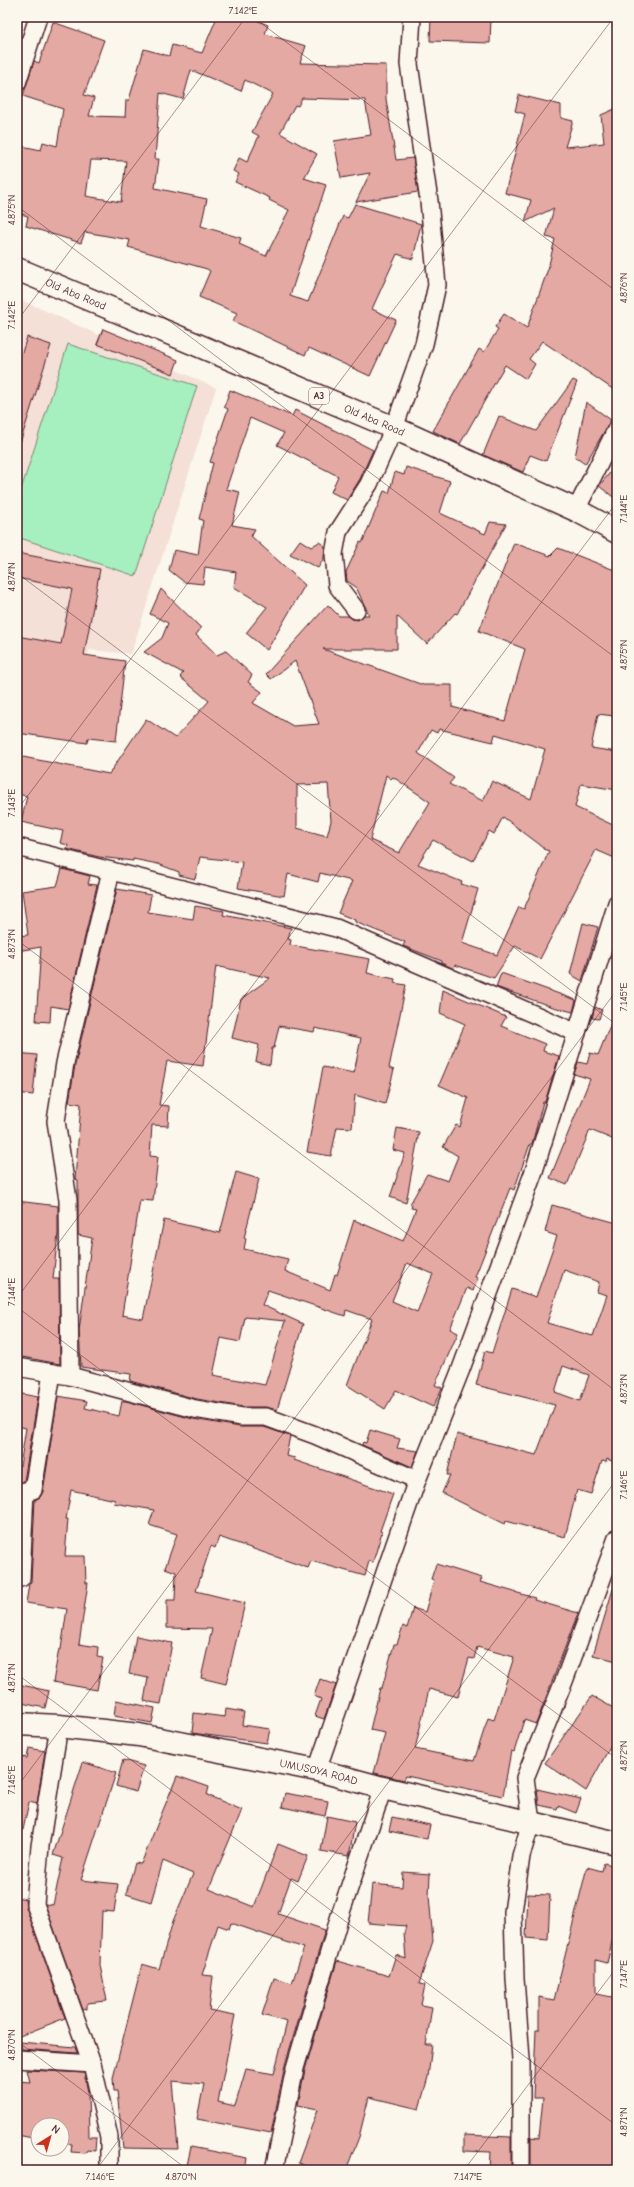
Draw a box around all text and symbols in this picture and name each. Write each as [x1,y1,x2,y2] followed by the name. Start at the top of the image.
[229,5,257,17] text: 7.142°E
[6,195,18,225] text: 4.875°N
[618,273,630,303] text: 4.876°N
[44,275,108,312] street label: Old Aba Road
[6,301,18,329] text: 7.142°E
[309,388,329,404] road number: A3
[342,401,407,439] street label: Old Aba Road
[618,495,630,523] text: 7.144°E
[6,562,18,592] text: 4.874°N
[618,640,630,670] text: 4.875°N
[6,789,18,817] text: 7.143°E
[6,929,18,959] text: 4.873°N
[618,983,630,1011] text: 7.145°E
[6,1278,18,1306] text: 7.144°E
[618,1374,630,1404] text: 4.873°N
[618,1471,630,1499] text: 7.146°E
[6,1663,18,1693] text: 4.871°N
[618,1741,630,1771] text: 4.872°N
[279,1756,359,1787] street label: UMUSOYA ROAD
[6,1766,18,1794] text: 7.145°E
[618,1960,630,1988] text: 7.147°E
[6,2029,18,2061] text: 4.870°N
[618,2107,630,2137] text: 4.871°N
[30,2117,70,2157] north arrow
[49,2122,62,2137] text: N
[86,2171,114,2183] text: 7.146°E
[165,2171,197,2183] text: 4.870°N
[454,2171,482,2183] text: 7.147°E

